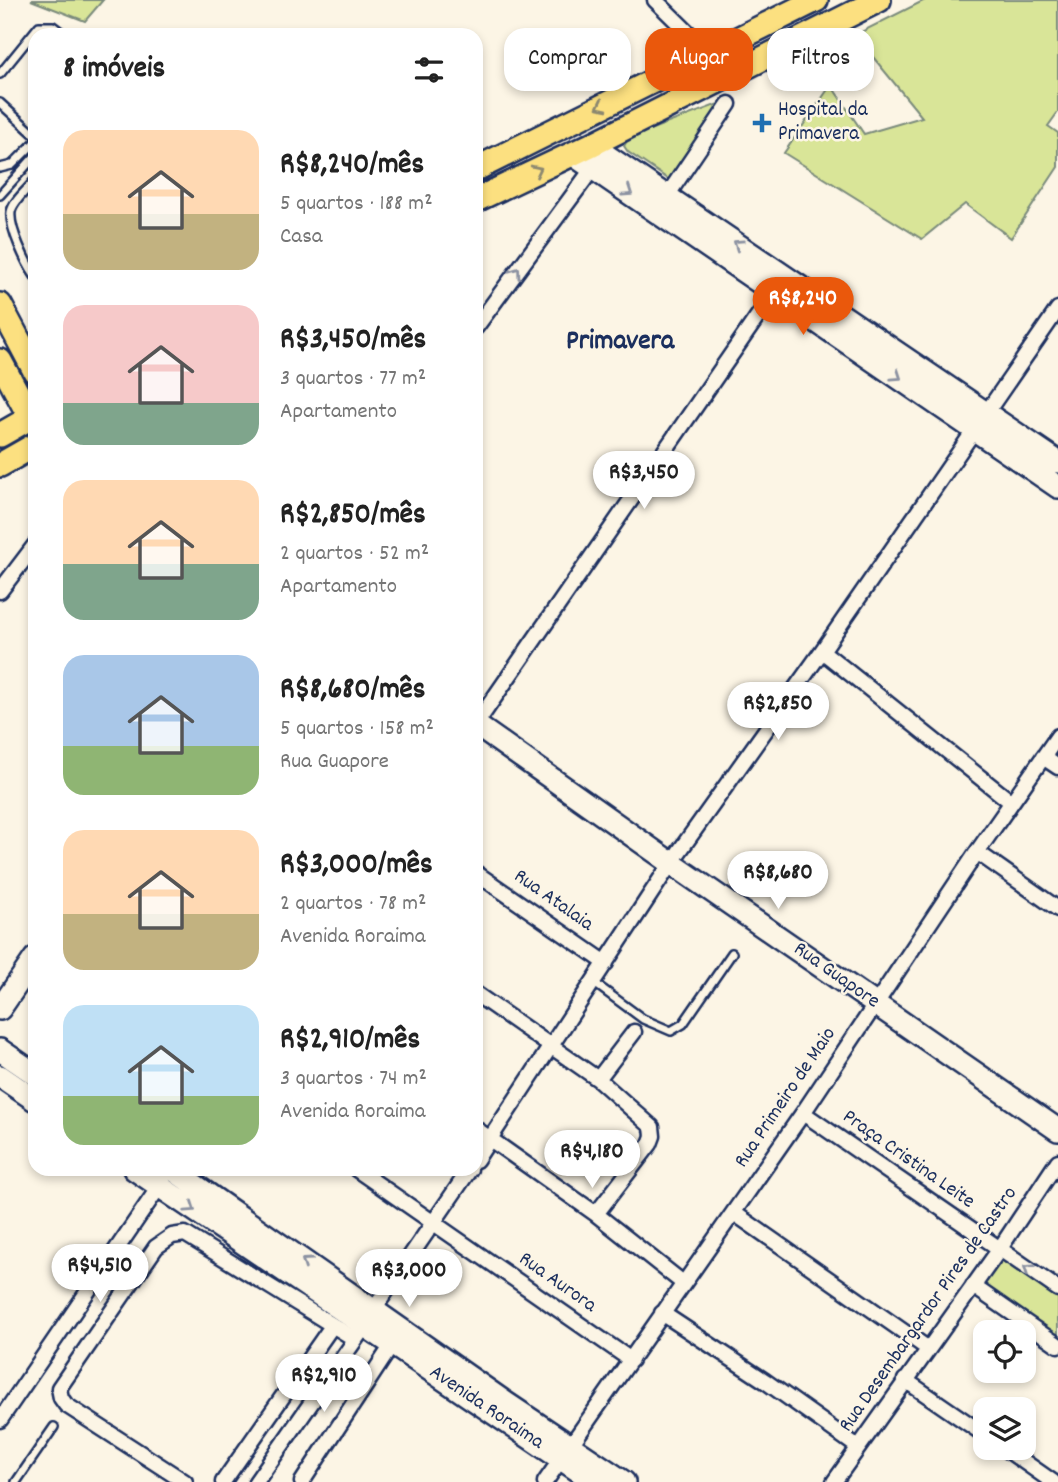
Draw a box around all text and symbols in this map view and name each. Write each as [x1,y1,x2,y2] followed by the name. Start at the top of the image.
[504,28,631,91] chip: Comprar
[645,28,753,91] chip: Alugar
[767,28,874,91] chip: Filtros
[63,49,165,92] text: 8 imóveis
[410,51,448,89] icon: filters
[778,96,869,150] place label: Hospital da Primavera
[596,98,608,112] one-way arrow
[752,113,772,133] marker: Hospital da Primavera
[280,145,424,188] text: R$8,240/mês
[119,158,203,242] icon: home
[530,164,543,178] one-way arrow
[620,184,633,196] one-way arrow
[280,188,433,221] text: 5 quartos · 188 m²
[280,221,323,254] text: Casa
[733,240,746,252] one-way arrow
[508,267,521,280] one-way arrow
[738,278,868,337] pin: R$8,240
[769,283,837,316] text: R$8,240
[280,320,426,363] text: R$3,450/mês
[566,323,675,363] district label: Primavera
[119,333,203,417] icon: home
[280,363,426,396] text: 3 quartos · 77 m²
[889,368,902,380] one-way arrow
[280,396,397,429] text: Apartamento
[579,452,709,511] pin: R$3,450
[609,457,679,490] text: R$3,450
[280,495,426,538] text: R$2,850/mês
[119,508,203,592] icon: home
[280,538,429,571] text: 2 quartos · 52 m²
[280,571,397,604] text: Apartamento
[280,670,425,713] text: R$8,680/mês
[713,682,843,742] pin: R$2,850
[119,683,203,767] icon: home
[743,688,813,721] text: R$2,850
[280,713,434,746] text: 5 quartos · 158 m²
[280,746,389,779] text: Rua Guapore
[280,845,433,888] text: R$3,000/mês
[713,852,843,911] pin: R$8,680
[743,857,813,890] text: R$8,680
[119,858,203,942] icon: home
[507,862,600,940] street label: Rua Atalaia
[280,888,426,921] text: 2 quartos · 78 m²
[280,921,426,954] text: Avenida Roraima
[787,935,885,1017] street label: Rua Guapore
[280,1020,420,1063] text: R$2,910/mês
[728,1022,844,1174] street label: Rua Primeiro de Maio
[119,1033,203,1117] icon: home
[280,1063,427,1096] text: 3 quartos · 74 m²
[280,1096,426,1129] text: Avenida Roraima
[836,1103,980,1217] street label: Praça Cristina Leite
[527,1130,657,1190] pin: R$4,180
[560,1136,624,1169] text: R$4,180
[832,1181,1026,1439] street label: Rua Desembargardor Pires de Castro
[183,1200,196,1213] one-way arrow
[35,1244,165,1304] pin: R$4,510
[512,1245,603,1322] street label: Rua Aurora
[68,1250,133,1283] text: R$4,510
[344,1250,474,1309] pin: R$3,000
[371,1255,447,1288] text: R$3,000
[300,1257,313,1270] one-way arrow
[1023,1264,1036,1277] one-way arrow
[973,1320,1036,1460] map controls
[973,1320,1036,1383] button: locate
[259,1354,389,1414] pin: R$2,910
[423,1358,550,1458] street label: Avenida Roraima
[291,1360,357,1393] text: R$2,910
[973,1397,1036,1460] button: layers

